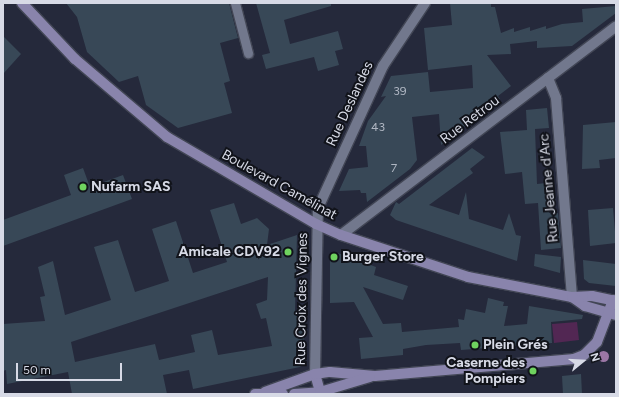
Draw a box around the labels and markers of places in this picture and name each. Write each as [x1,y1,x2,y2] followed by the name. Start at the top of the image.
[91,179,170,195] place label: Nufarm SAS
[78,182,88,192] marker: Nufarm SAS
[178,244,280,260] place label: Amicale CDV92
[283,247,293,257] marker: Amicale CDV92
[342,249,424,265] place label: Burger Store
[329,252,339,262] marker: Burger Store
[483,337,548,353] place label: Plein Grés
[470,340,480,350] marker: Plein Grés
[446,355,525,388] place label: Caserne des Pompiers
[528,366,538,376] marker: Caserne des Pompiers

